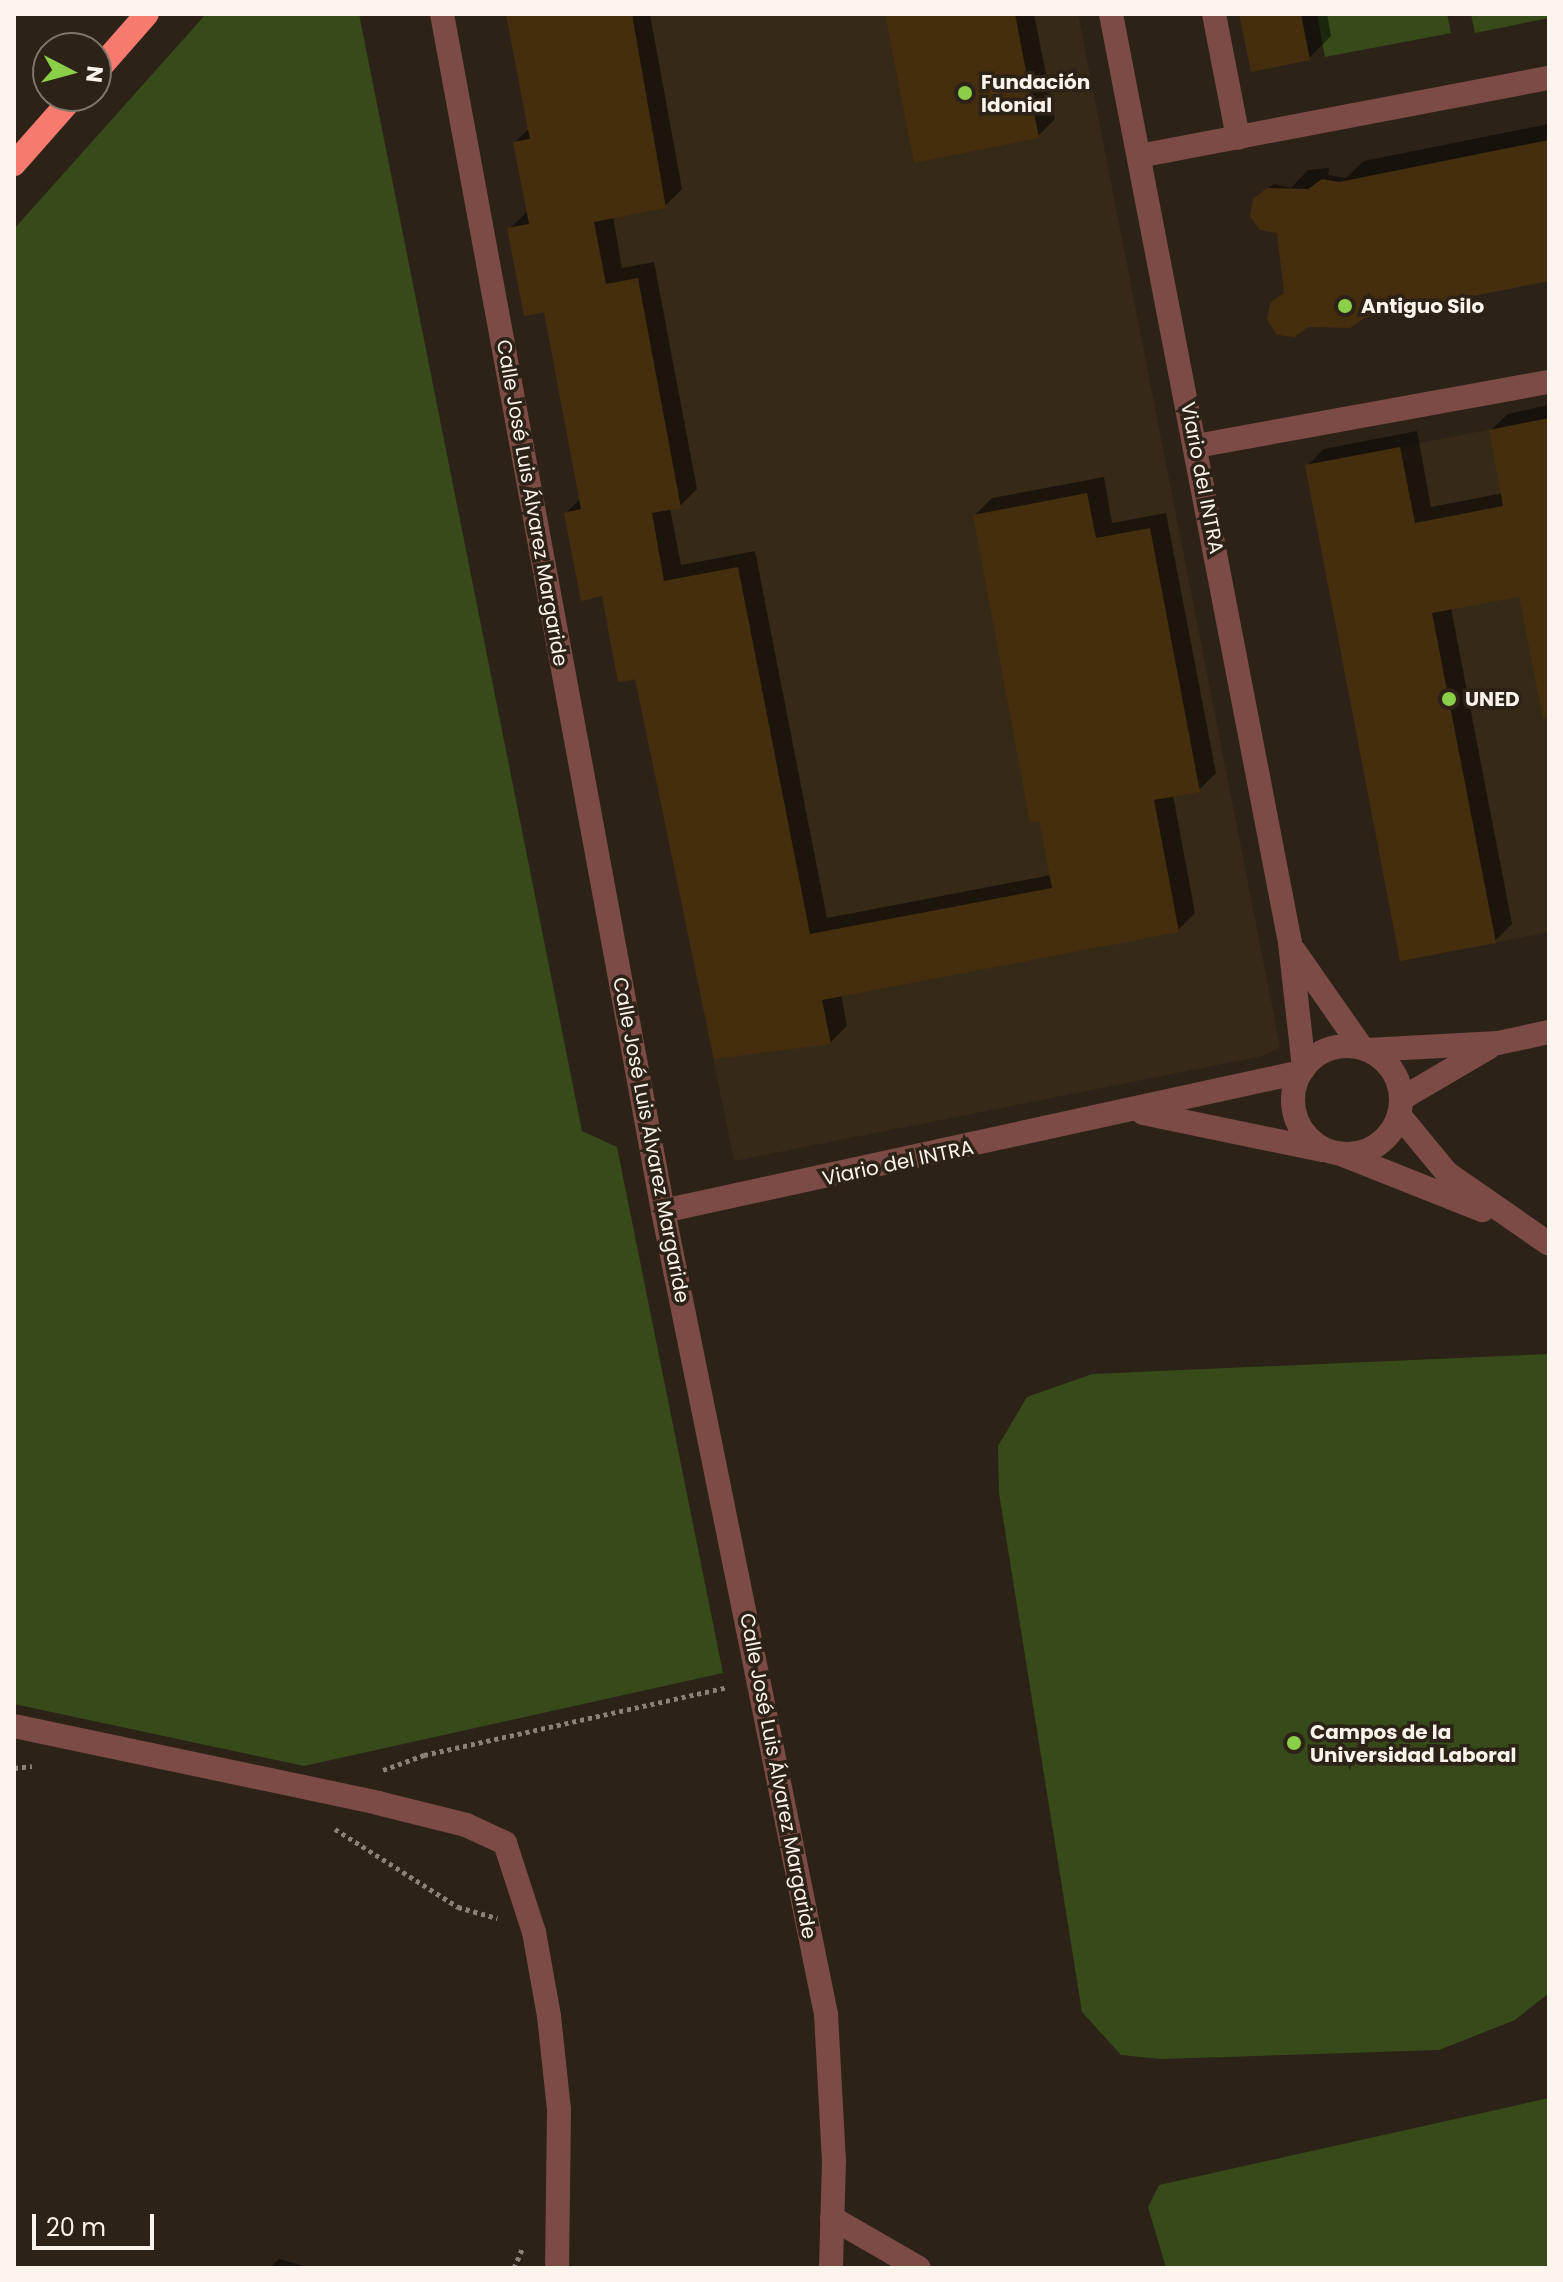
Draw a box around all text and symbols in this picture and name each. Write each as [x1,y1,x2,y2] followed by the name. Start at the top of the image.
[32,32,112,112] north arrow
[78,64,111,84] text: N
[981,70,1090,117] place label: Fundación Idonial
[956,84,974,102] marker: Fundación Idonial
[1361,294,1484,318] place label: Antiguo Silo
[1336,297,1354,315] marker: Antiguo Silo
[491,338,573,668] street label: Calle José Luis Álvarez Margaride
[1176,400,1228,556] street label: Viario del INTRA
[1465,687,1519,711] place label: UNED
[1440,690,1458,708] marker: UNED
[608,975,694,1305] street label: Calle José Luis Álvarez Margaride
[820,1135,976,1191] street label: Viario del INTRA
[735,1611,821,1941] street label: Calle José Luis Álvarez Margaride
[1310,1720,1516,1767] place label: Campos de la Universidad Laboral
[1285,1734,1303,1752] marker: Campos de la Universidad Laboral
[36,2198,158,2248] scale bar
[46,2211,106,2244] text: 20 m

